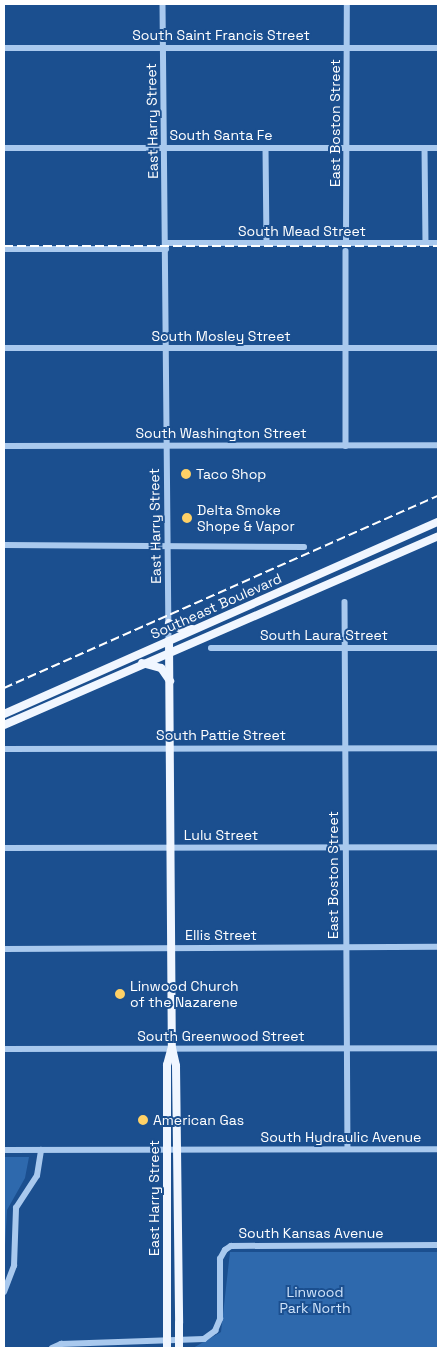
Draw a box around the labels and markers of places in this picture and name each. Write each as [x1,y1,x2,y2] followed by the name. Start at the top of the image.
[196,466,266,482] place label: Taco Shop
[180,468,192,480] marker: Taco Shop
[197,502,295,534] place label: Delta Smoke Shope & Vapor
[181,512,193,524] marker: Delta Smoke Shope & Vapor
[130,978,239,1010] place label: Linwood Church of the Nazarene
[114,988,126,1000] marker: Linwood Church of the Nazarene
[153,1112,244,1128] place label: American Gas
[137,1114,149,1126] marker: American Gas

